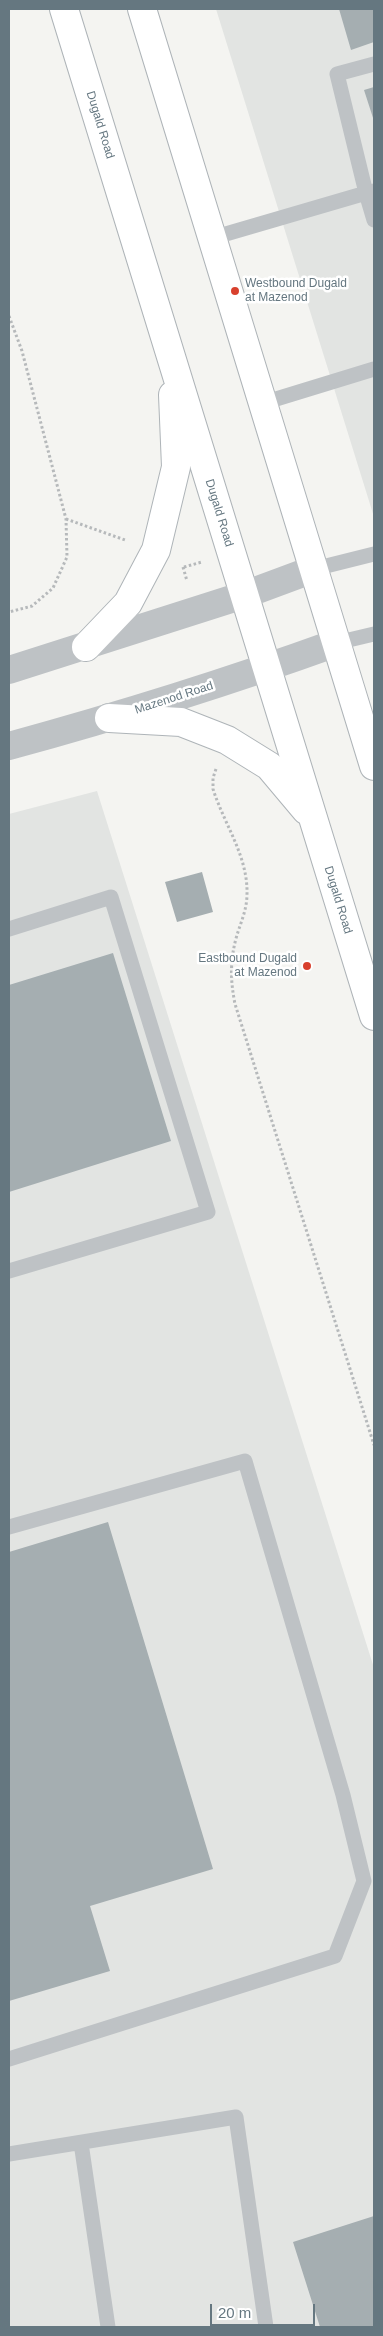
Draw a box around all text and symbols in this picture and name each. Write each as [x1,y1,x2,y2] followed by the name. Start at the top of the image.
[83,89,117,161] street label: Dugald Road
[245,277,347,305] place label: Westbound Dugald at Mazenod
[229,285,241,297] marker: Westbound Dugald at Mazenod
[202,477,236,549] street label: Dugald Road
[133,679,215,717] street label: Mazenod Road
[321,864,355,936] street label: Dugald Road
[198,952,297,980] place label: Eastbound Dugald at Mazenod
[301,960,313,972] marker: Eastbound Dugald at Mazenod
[213,2294,318,2326] scale bar
[218,2304,251,2321] text: 20 m

